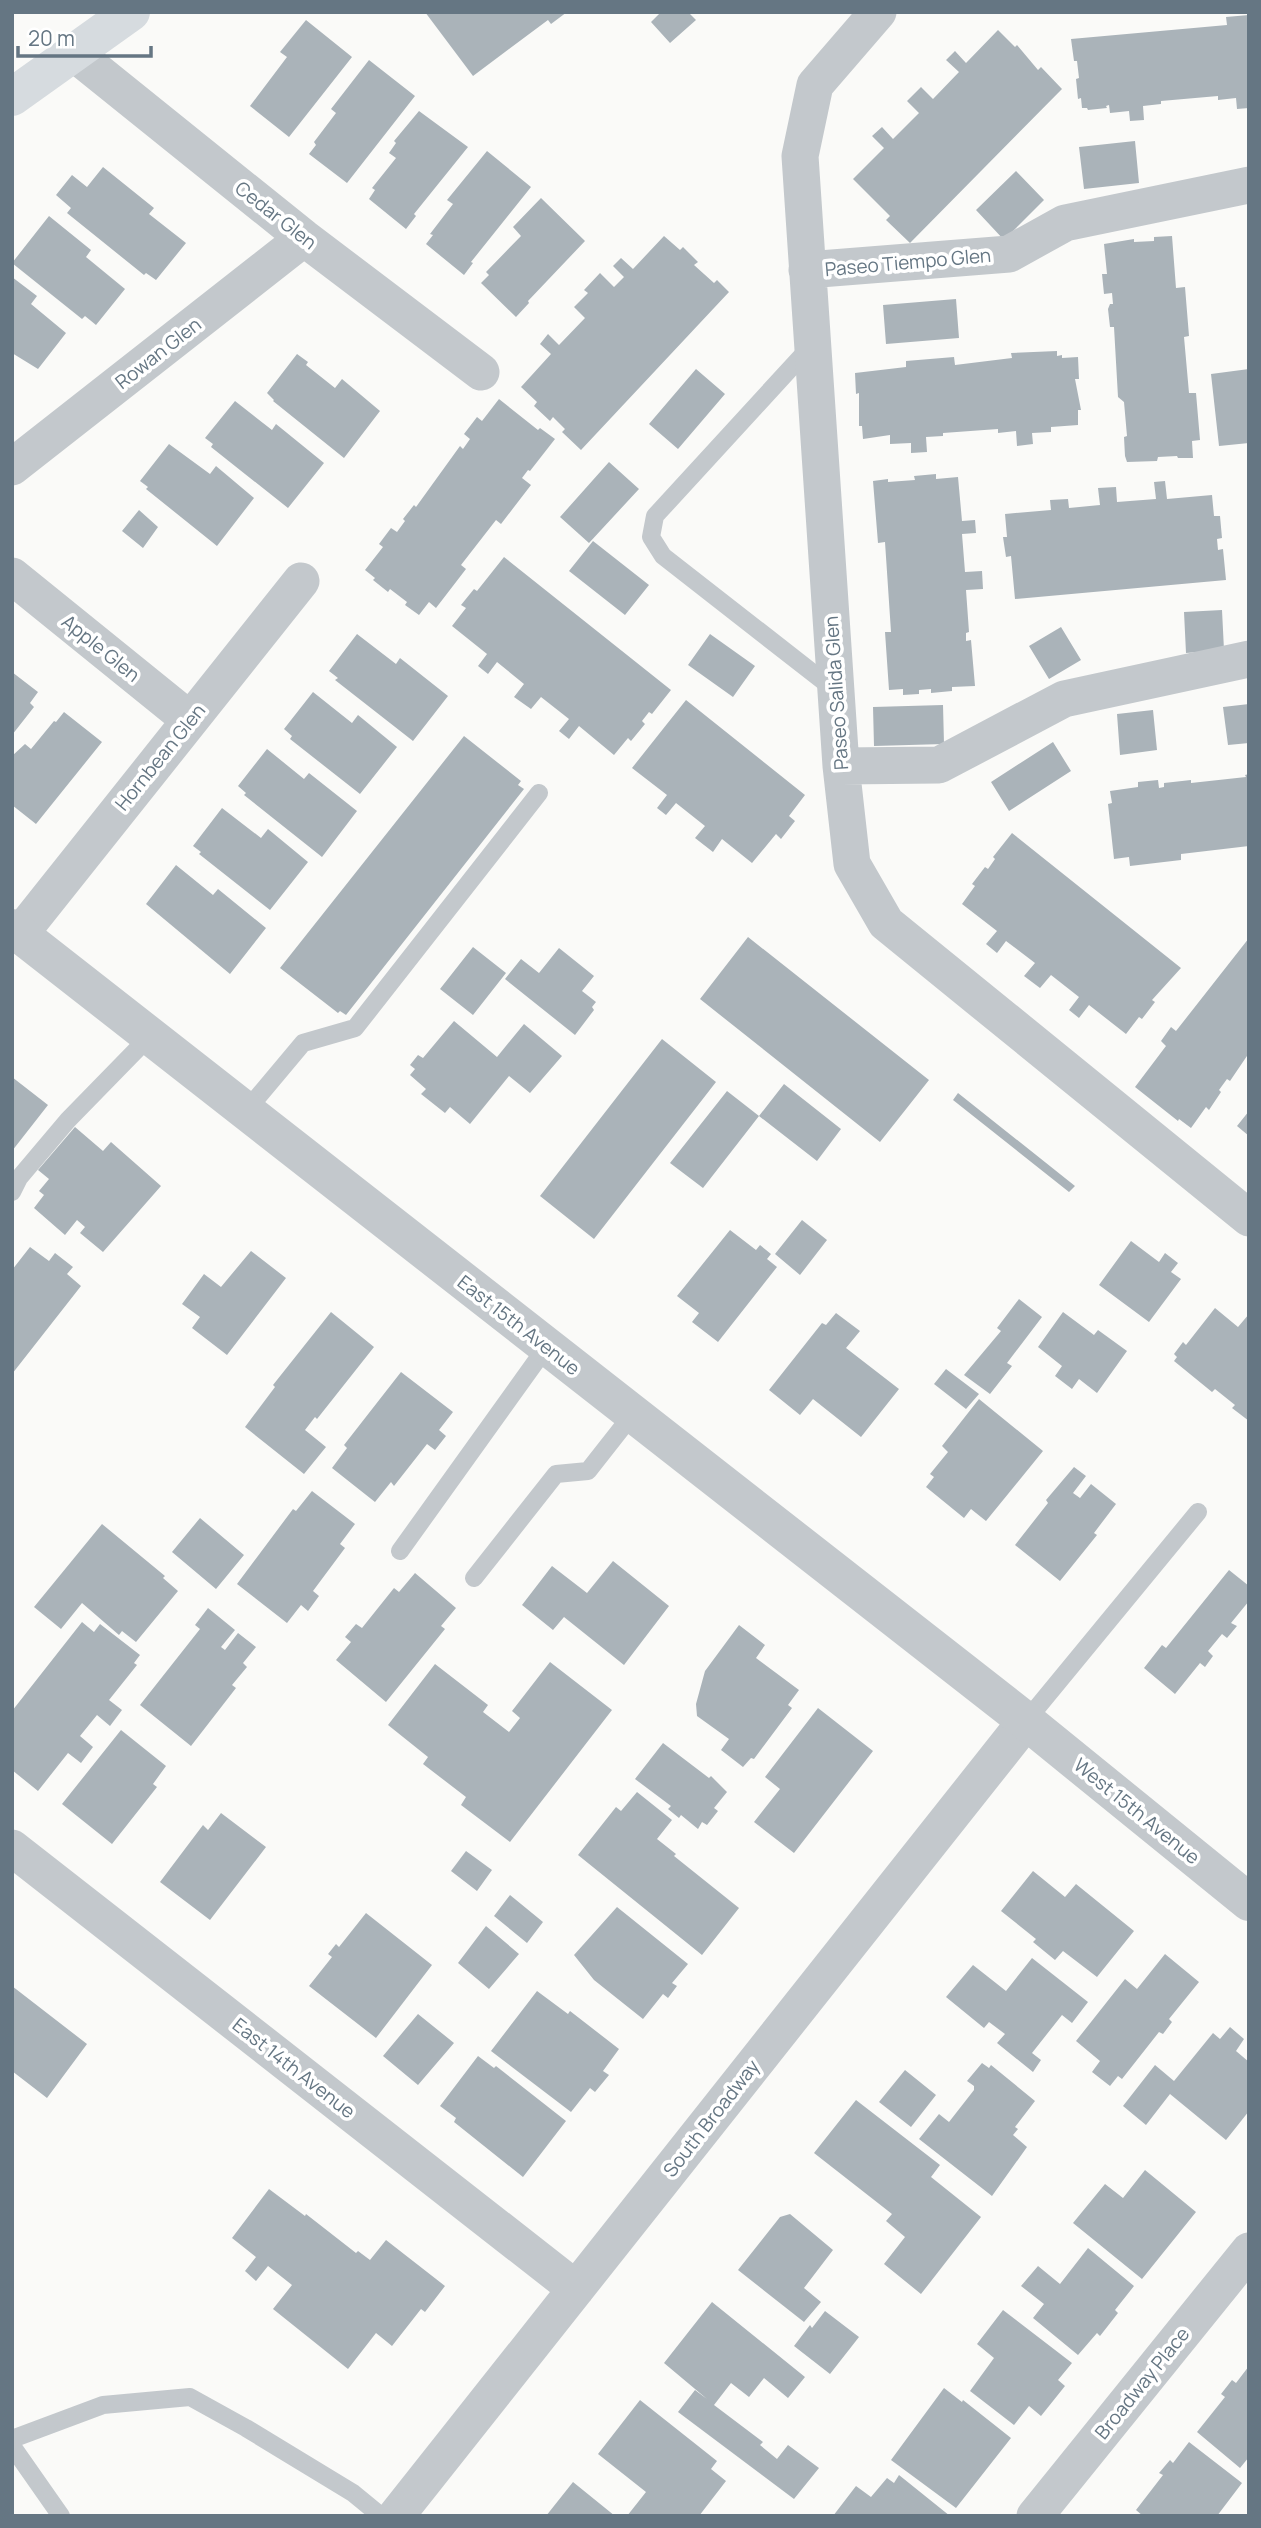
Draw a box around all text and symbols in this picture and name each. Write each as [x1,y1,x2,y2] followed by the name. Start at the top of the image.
[18,14,150,58] scale bar
[28,24,75,52] text: 20 m
[230,175,322,255] street label: Cedar Glen
[824,242,992,282] street label: Paseo Tiempo Glen
[110,311,206,395] street label: Rowan Glen
[56,608,146,688] street label: Apple Glen
[818,615,854,771] street label: Paseo Salida Glen
[109,698,211,816] street label: Hornbean Glen
[452,1269,586,1381] street label: East 15th Avenue
[1068,1752,1206,1870] street label: West 15th Avenue
[227,2012,361,2124] street label: East 14th Avenue
[657,2054,765,2182] street label: South Broadway
[1089,2322,1195,2444] street label: Broadway Place

